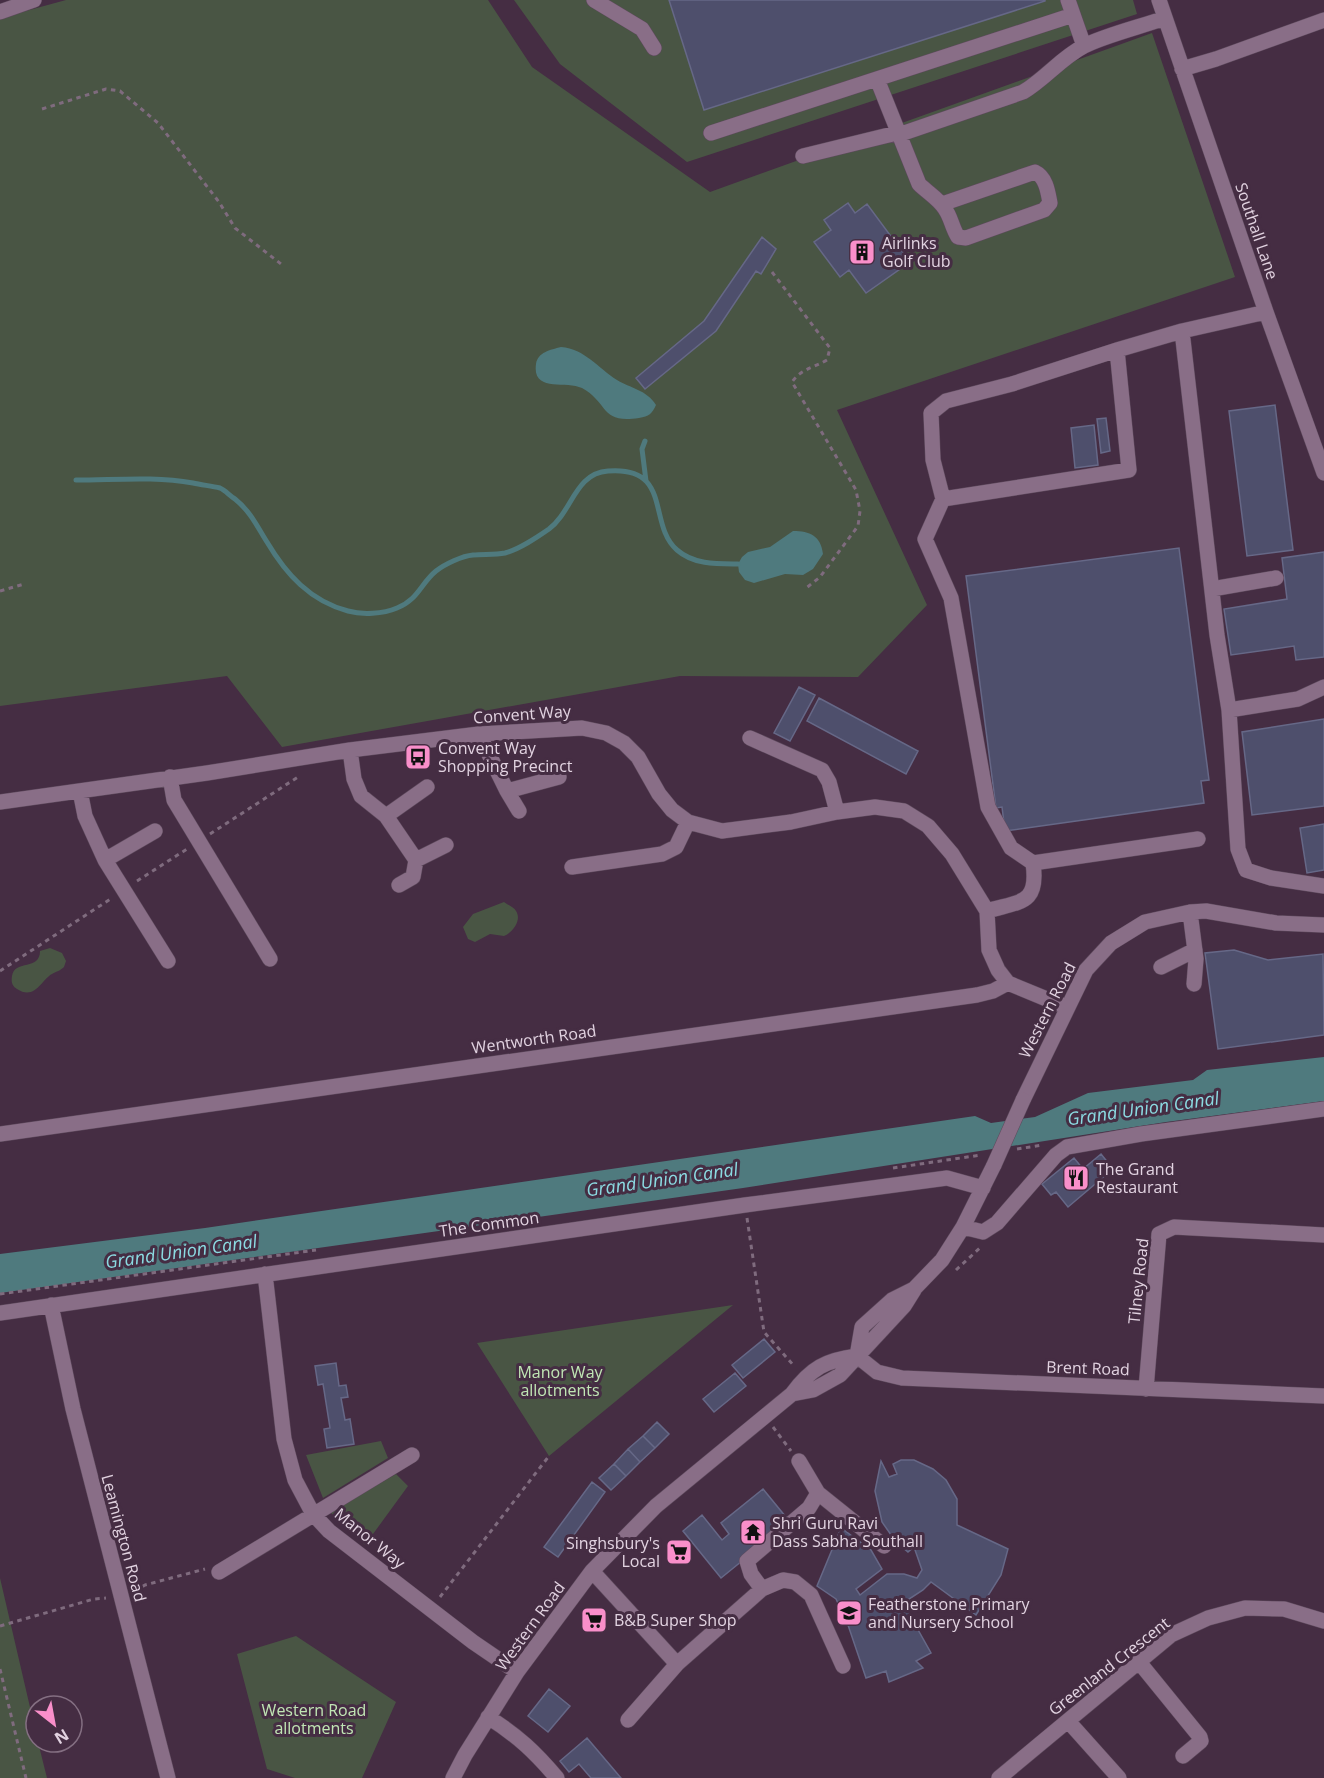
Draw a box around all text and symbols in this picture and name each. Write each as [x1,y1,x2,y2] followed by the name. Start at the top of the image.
[1230,180,1284,282] street label: Southall Lane
[882,232,951,272] place label: Airlinks Golf Club
[847,237,877,267] building icon: Airlinks Golf Club
[472,700,573,728] street label: Convent Way
[438,737,573,777] place label: Convent Way Shopping Precinct
[403,742,433,772] bus stop icon: Convent Way Shopping Precinct
[1013,958,1081,1062] street label: Western Road
[470,1019,598,1059] street label: Wentworth Road
[1066,1085,1221,1131] water label: Grand Union Canal
[585,1156,740,1202] water label: Grand Union Canal
[1096,1158,1178,1198] place label: The Grand Restaurant
[1061,1163,1091,1193] restaurant icon: The Grand Restaurant
[438,1206,540,1242] street label: The Common
[104,1228,259,1274] water label: Grand Union Canal
[1123,1237,1153,1325] street label: Tilney Road
[1046,1356,1130,1380] street label: Brent Road
[517,1361,604,1401] park label: Manor Way allotments
[96,1472,152,1604] street label: Leamington Road
[330,1503,411,1574] street label: Manor Way
[772,1512,923,1552] place label: Shri Guru Ravi Dass Sabha Southall
[738,1517,768,1547] temple icon: Shri Guru Ravi Dass Sabha Southall
[566,1532,660,1572] place label: Singhsbury's Local
[664,1537,694,1567] supermarket icon: Singhsbury's Local
[490,1577,570,1675] street label: Western Road
[868,1593,1031,1633] place label: Featherstone Primary and Nursery School
[834,1598,864,1628] school or university icon: Featherstone Primary and Nursery School
[579,1605,609,1635] supermarket icon: B&B Super Shop
[614,1609,737,1631] place label: B&B Super Shop
[1044,1612,1174,1720] street label: Greenland Crescent
[24,1694,84,1754] north arrow
[262,1699,366,1739] park label: Western Road allotments
[50,1724,73,1750] text: N

